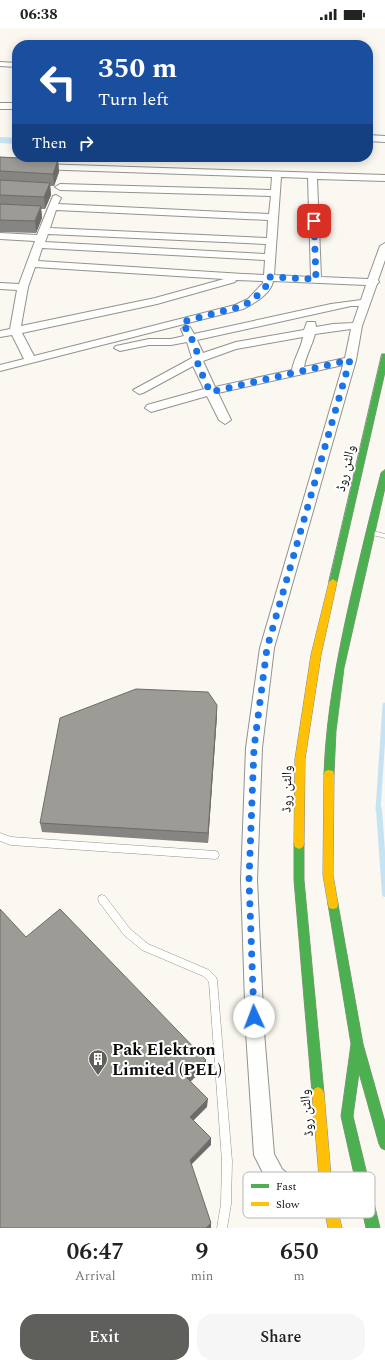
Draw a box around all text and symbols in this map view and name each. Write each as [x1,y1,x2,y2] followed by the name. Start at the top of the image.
[20,3,58,26] text: 06:38
[98,47,177,90] text: 350 m
[32,56,84,108] icon: left
[98,86,169,113] text: Turn left
[32,132,67,155] text: Then
[75,132,97,154] icon: right
[297,204,331,238] pin
[303,210,325,232] icon: arrive
[330,443,361,494] street label: والٹن روڈ
[276,765,297,813] street label: والٹن روڈ
[233,996,275,1038] position arrow
[112,1037,222,1083] place label: Pak Elektron Limited (PEL)
[87,1048,109,1076] building icon: Pak Elektron Limited (PEL)
[294,1088,319,1137] street label: والٹن روڈ
[243,1172,375,1218] legend
[276,1178,297,1195] text: Fast
[276,1196,300,1213] text: Slow
[66,1234,124,1270] text: 06:47
[196,1234,208,1270] text: 9
[280,1234,319,1270] text: 650
[75,1266,116,1286] text: Arrival
[191,1266,213,1286] text: min
[294,1266,305,1286] text: m
[20,1314,189,1360] button: Exit
[197,1314,365,1360] button: Share

